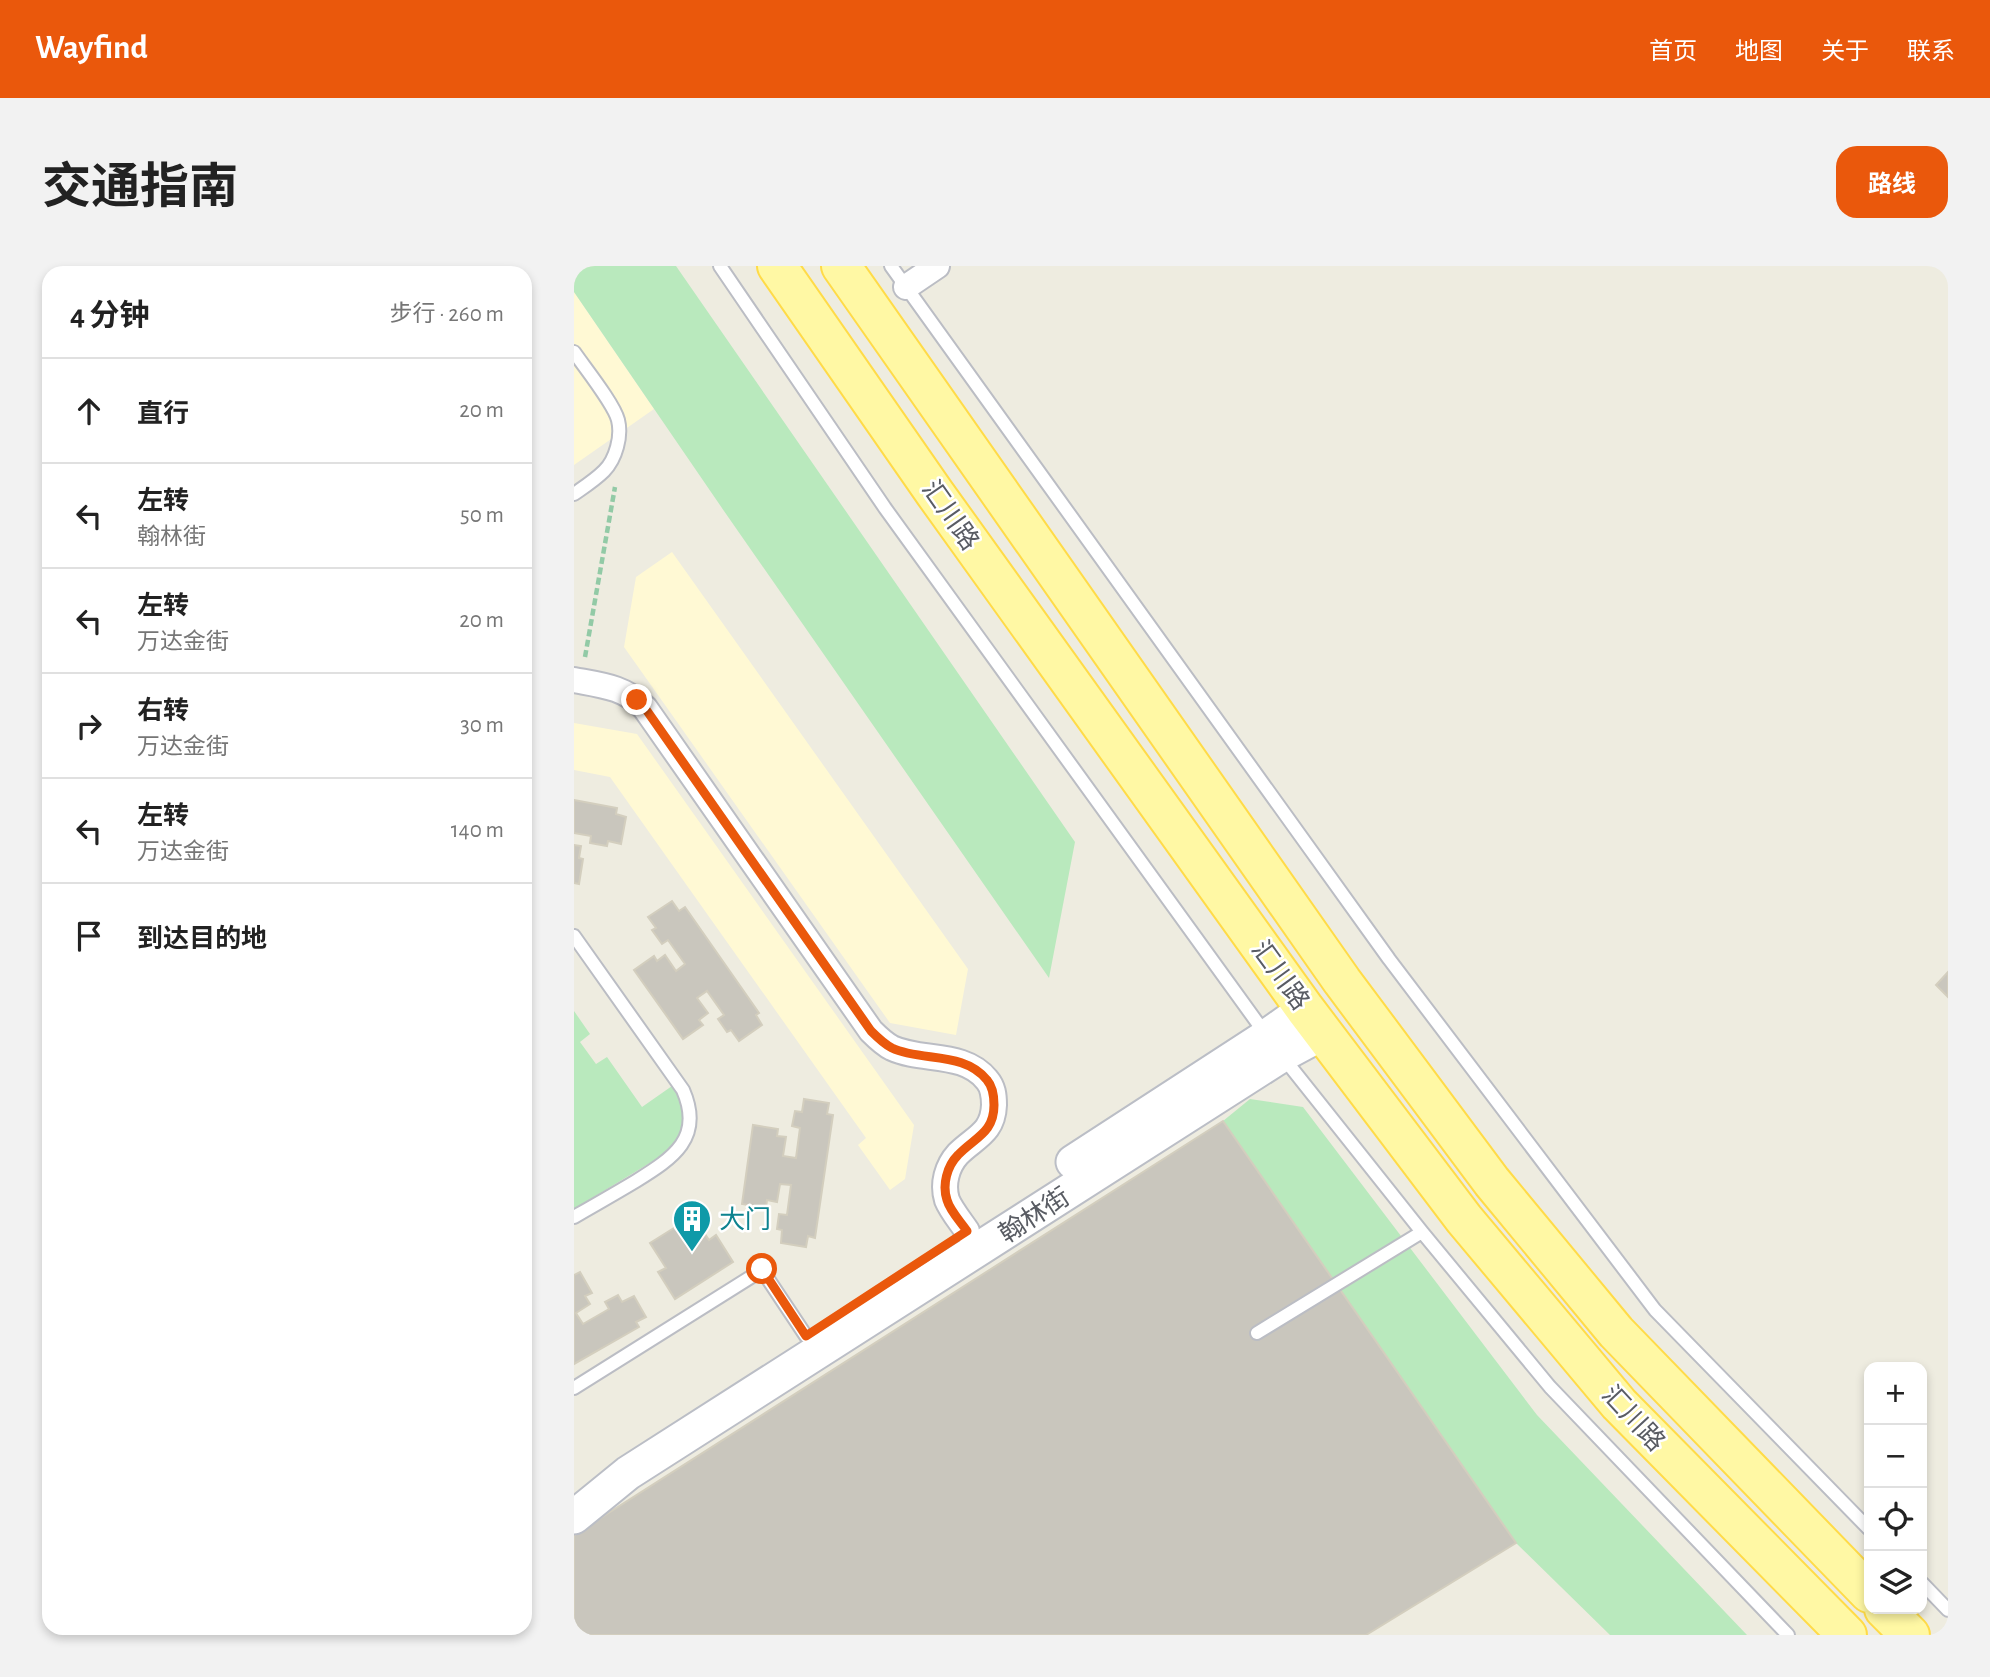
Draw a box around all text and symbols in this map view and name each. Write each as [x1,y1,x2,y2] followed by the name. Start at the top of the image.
[35,32,148,65] text: Wayfind
[1649,40,1697,64] text: 首页
[1735,40,1783,64] text: 地图
[1821,40,1869,64] text: 关于
[1907,40,1955,64] text: 联系
[1836,146,1948,218] button: 路线
[42,164,238,213] text: 交通指南
[70,301,150,331] text: 4 分钟
[390,303,504,326] text: 步行 · 260 m
[70,392,108,430] icon: ahead
[459,399,504,422] text: 20 m
[137,401,189,427] text: 直行
[917,476,984,555] street label: 汇川路
[137,488,189,514] text: 左转
[70,497,108,535] icon: left
[460,504,504,527] text: 50 m
[137,526,206,549] text: 翰林街
[137,593,189,619] text: 左转
[70,602,108,640] icon: left
[459,609,504,632] text: 20 m
[137,631,229,654] text: 万达金街
[621,684,652,715] route end
[137,698,189,724] text: 右转
[70,707,108,745] icon: right
[460,714,504,737] text: 30 m
[137,736,229,759] text: 万达金街
[137,803,189,829] text: 左转
[70,812,108,850] icon: left
[451,819,504,842] text: 140 m
[137,841,229,864] text: 万达金街
[70,917,108,955] icon: arrive
[137,926,267,952] text: 到达目的地
[1247,936,1314,1015] street label: 汇川路
[994,1183,1074,1248] street label: 翰林街
[671,1198,713,1253] building icon: 大门
[719,1206,771,1233] place label: 大门
[746,1253,777,1284] route start
[1864,1362,1927,1614] map controls
[1864,1362,1927,1425] button: +
[1597,1381,1670,1456] street label: 汇川路
[1864,1425,1927,1488] button: −
[1864,1488,1927,1551] button: locate
[1864,1551,1927,1614] button: layers

